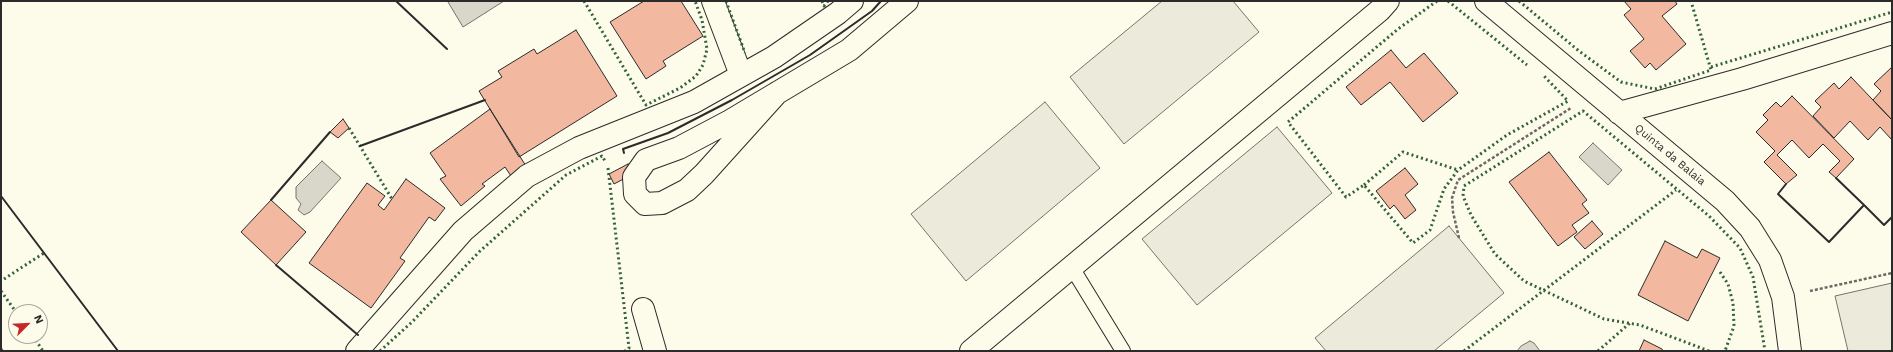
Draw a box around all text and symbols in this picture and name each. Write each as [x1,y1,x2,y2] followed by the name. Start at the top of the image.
[1632,122,1708,188] street label: Quinta da Balaia
[8,304,48,344] north arrow
[31,313,46,326] text: N

